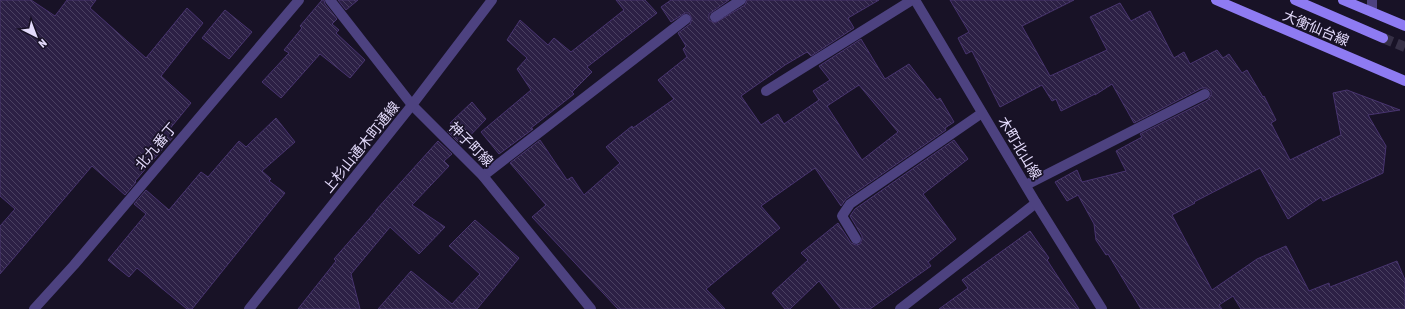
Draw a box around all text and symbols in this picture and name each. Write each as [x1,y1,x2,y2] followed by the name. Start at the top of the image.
[1281,7,1351,49] street label: 大衡仙台線
[16,16,56,56] north arrow
[36,37,49,50] text: N
[320,98,402,196] street label: 上杉山通木町通線
[995,114,1045,182] street label: 木町北山線
[132,119,180,173] street label: 北九番丁
[446,119,496,169] street label: 神子町線

